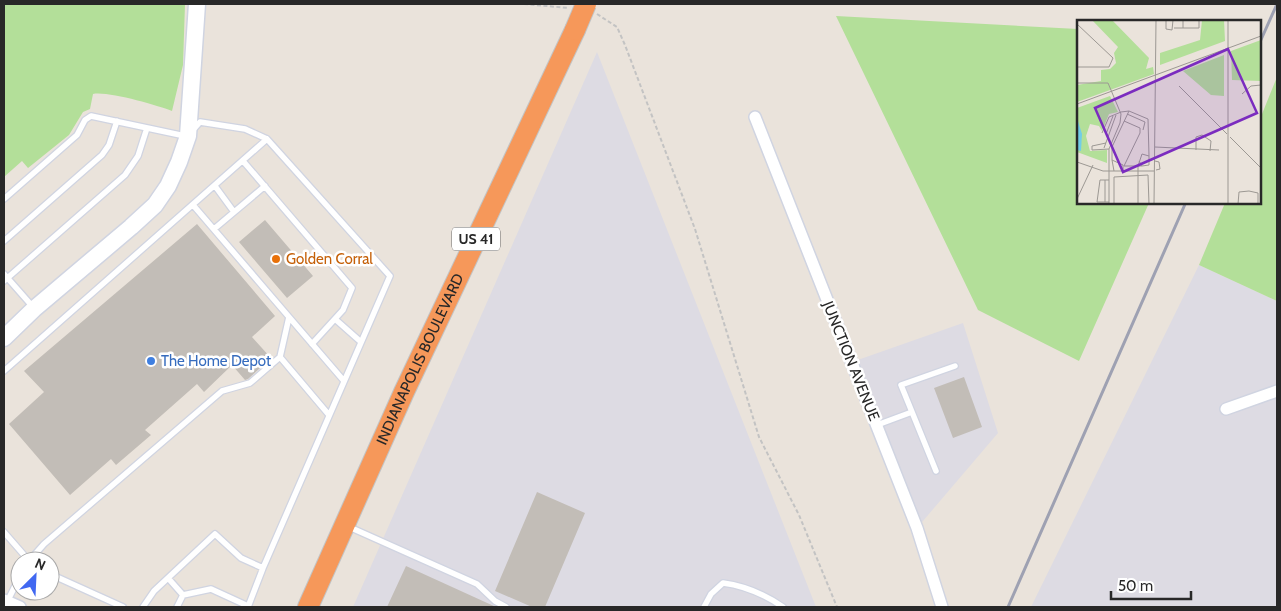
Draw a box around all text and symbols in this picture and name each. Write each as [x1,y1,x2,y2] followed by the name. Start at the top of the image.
[1077,20,1261,204] inset map
[452,228,500,250] road number: US 41
[286,250,373,268] place label: Golden Corral
[270,253,282,265] marker: Golden Corral
[373,271,468,448] street label: INDIANAPOLIS BOULEVARD
[818,298,883,423] street label: JUNCTION AVENUE
[161,352,271,370] place label: The Home Depot
[145,355,157,367] marker: The Home Depot
[10,551,60,601] north arrow
[32,554,48,574] text: N
[1111,568,1191,600] scale bar
[1118,577,1153,595] text: 50 m

